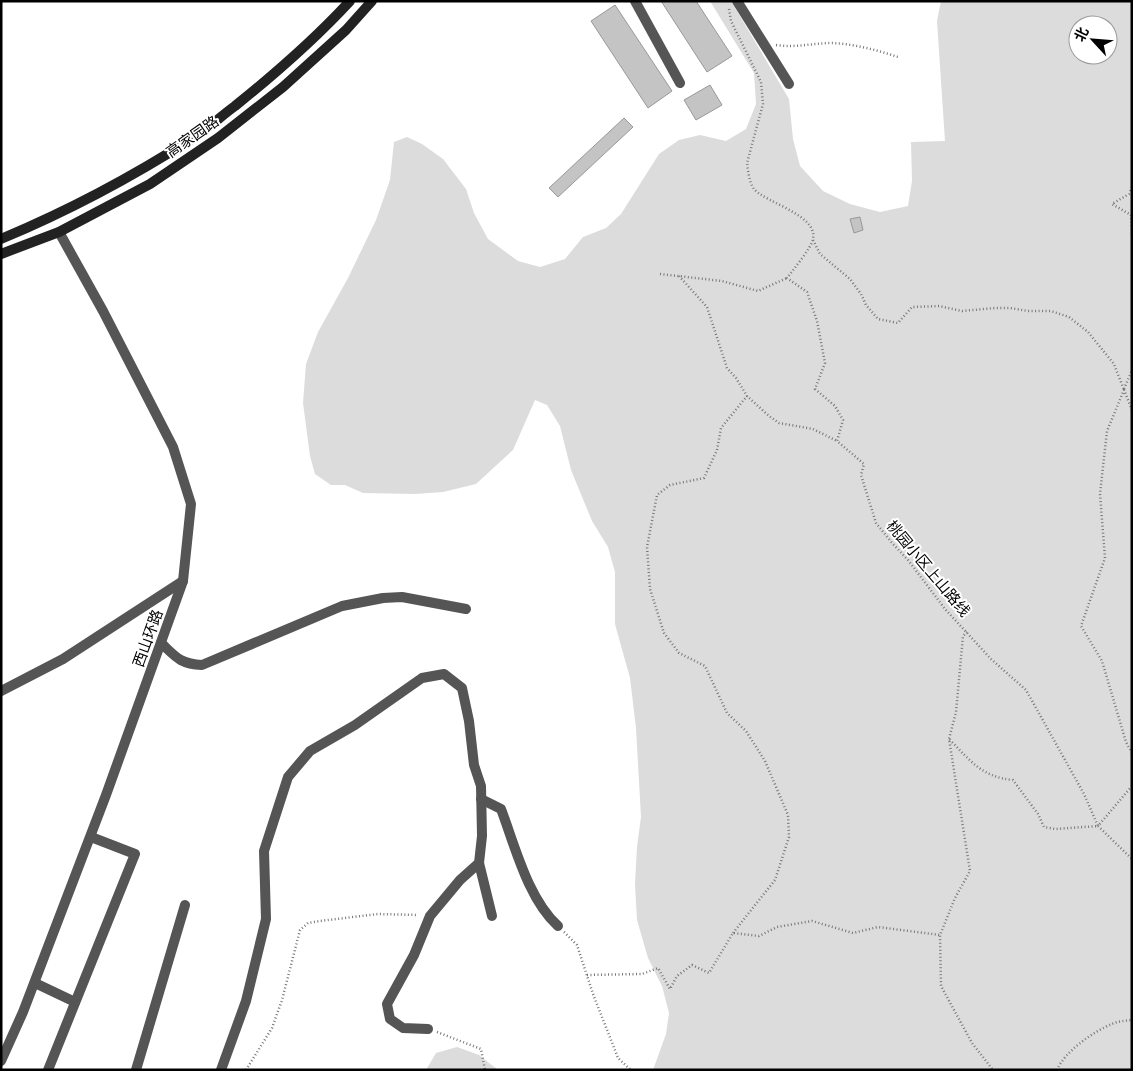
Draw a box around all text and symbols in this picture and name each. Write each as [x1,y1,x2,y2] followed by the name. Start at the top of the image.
[1068,15,1118,65] north arrow
[1069,24,1092,45] text: 北
[162,111,222,161] street label: 高家园路
[883,516,975,620] street label: 桃园小区上山路线
[127,606,167,670] street label: 西山环路

